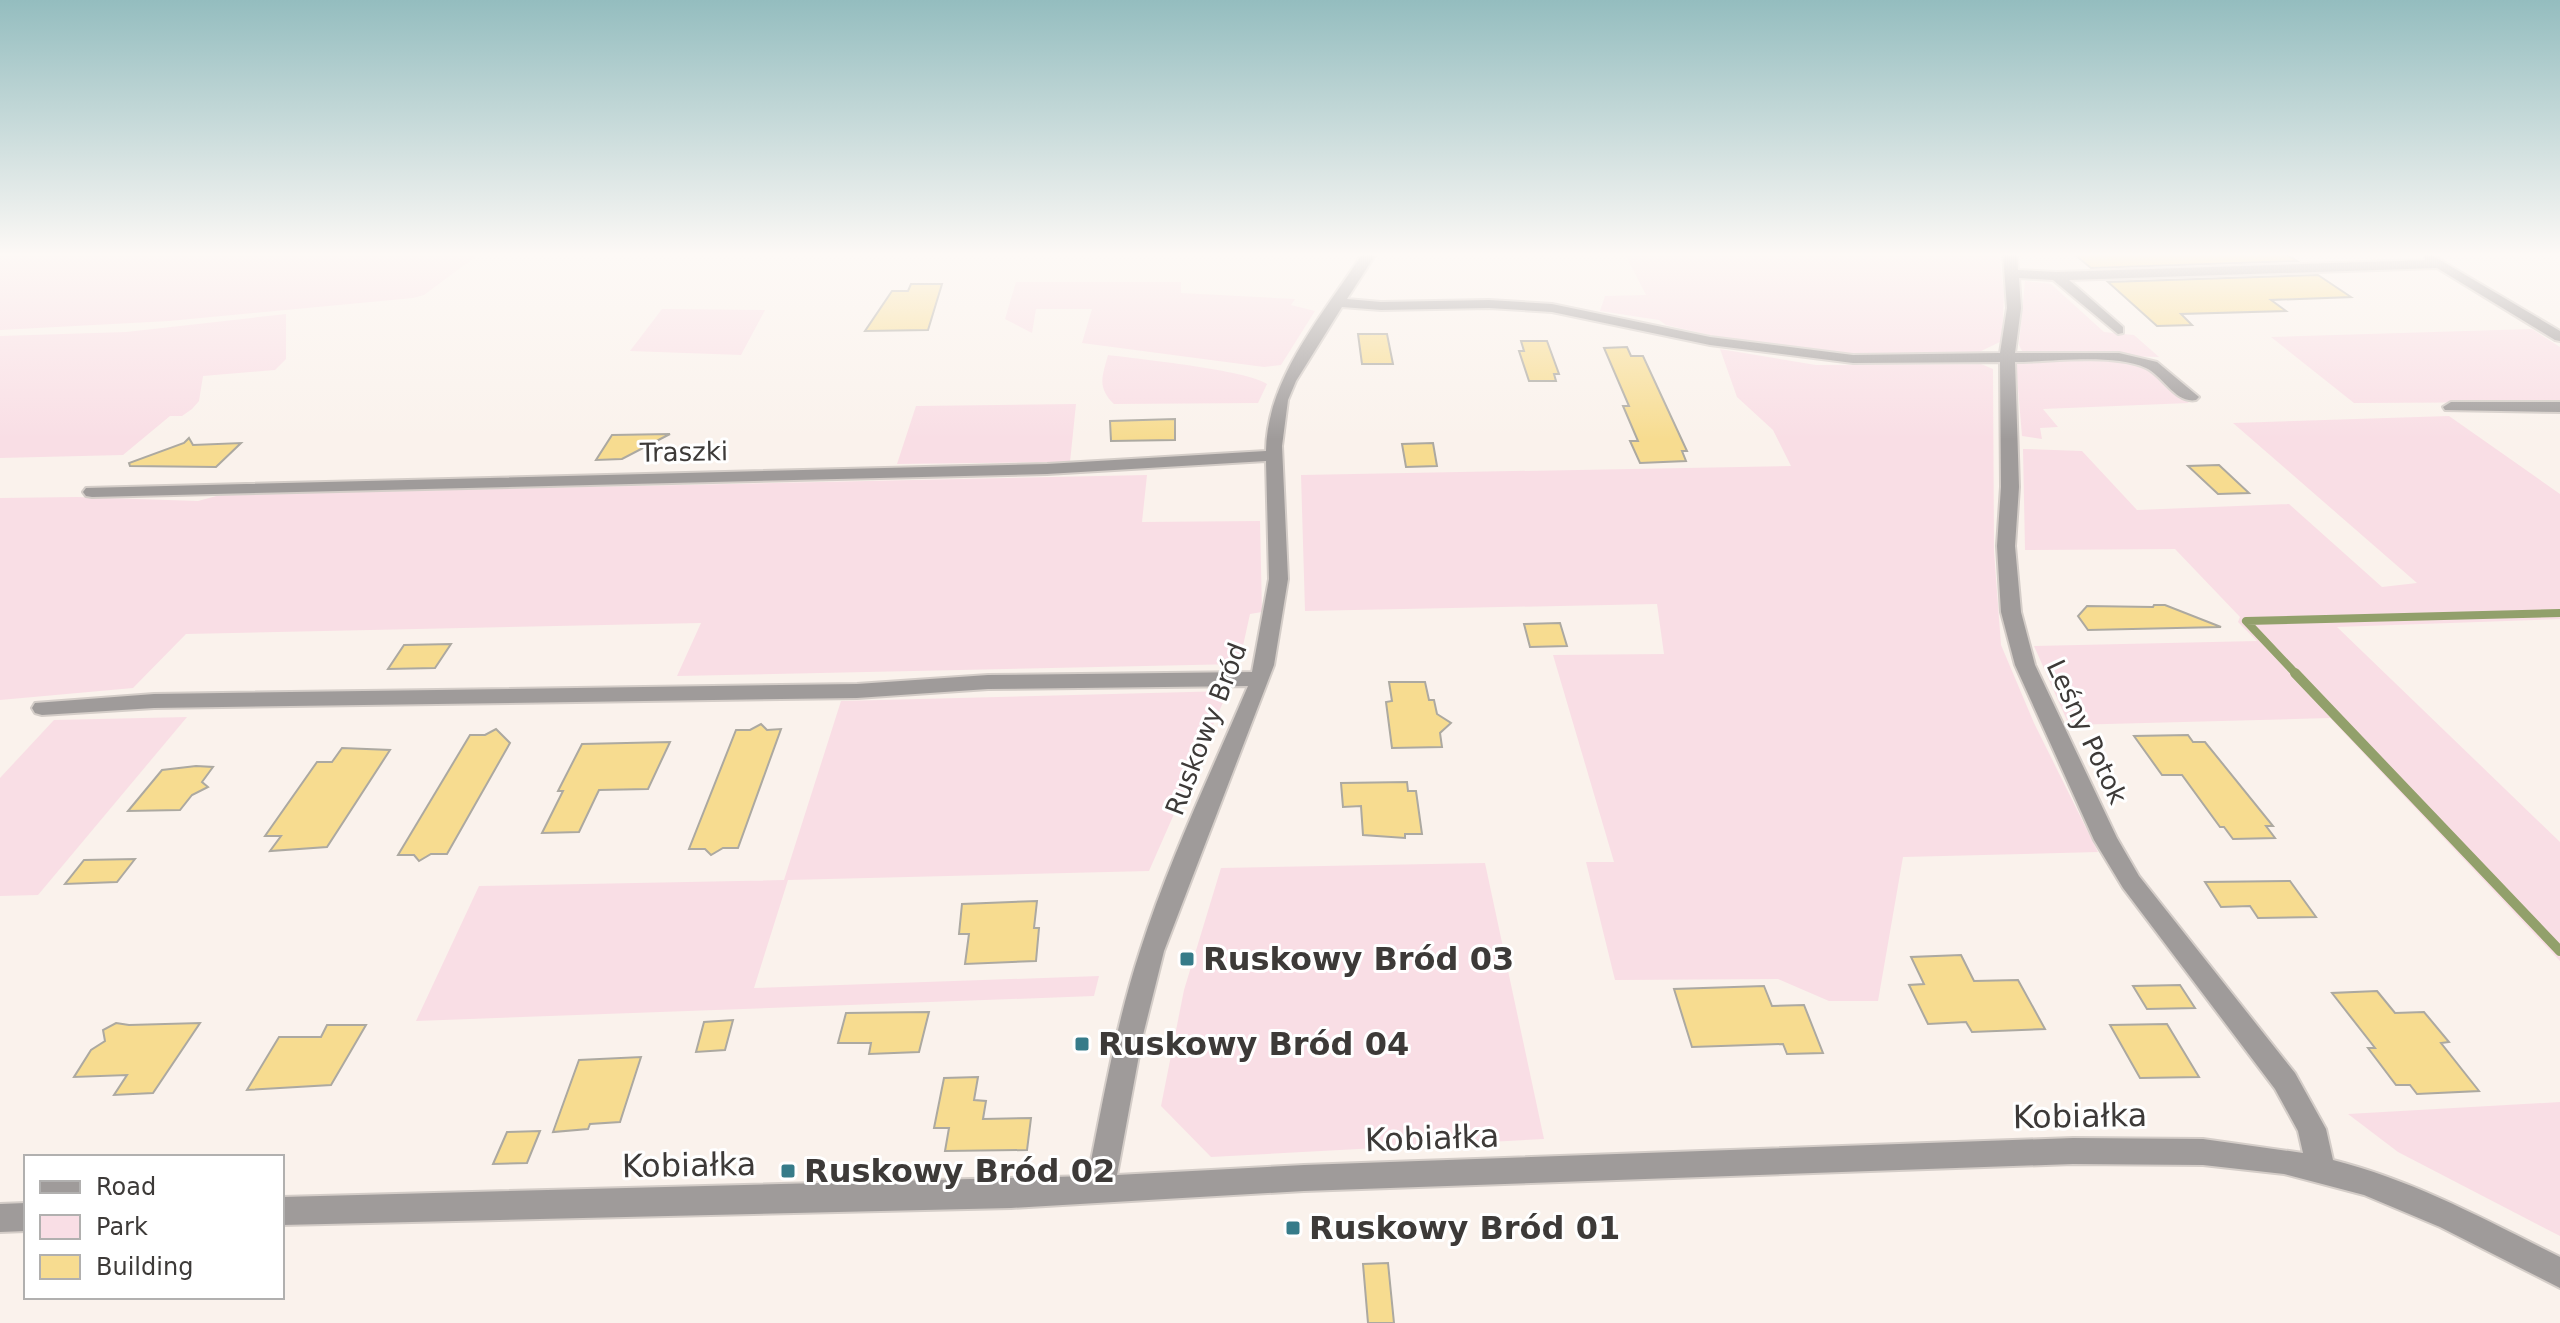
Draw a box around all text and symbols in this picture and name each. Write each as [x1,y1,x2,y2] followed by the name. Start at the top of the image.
[639,436,728,468] street label: Traszki
[1159,639,1253,819] street label: Ruskowy Bród
[2041,655,2133,809] street label: Leśny Potok
[1203,940,1514,978] place label: Ruskowy Bród 03
[1178,950,1196,968] marker: Ruskowy Bród 03
[1098,1025,1409,1063] place label: Ruskowy Bród 04
[1073,1035,1091,1053] marker: Ruskowy Bród 04
[2012,1096,2148,1136] street label: Kobiałka
[1364,1117,1500,1159] street label: Kobiałka
[621,1145,757,1185] street label: Kobiałka
[804,1152,1115,1190] place label: Ruskowy Bród 02
[24,1155,284,1299] legend
[779,1162,797,1180] marker: Ruskowy Bród 02
[96,1173,156,1201] text: Road
[1309,1209,1620,1247] place label: Ruskowy Bród 01
[96,1213,148,1241] text: Park
[1284,1219,1302,1237] marker: Ruskowy Bród 01
[96,1253,193,1281] text: Building

